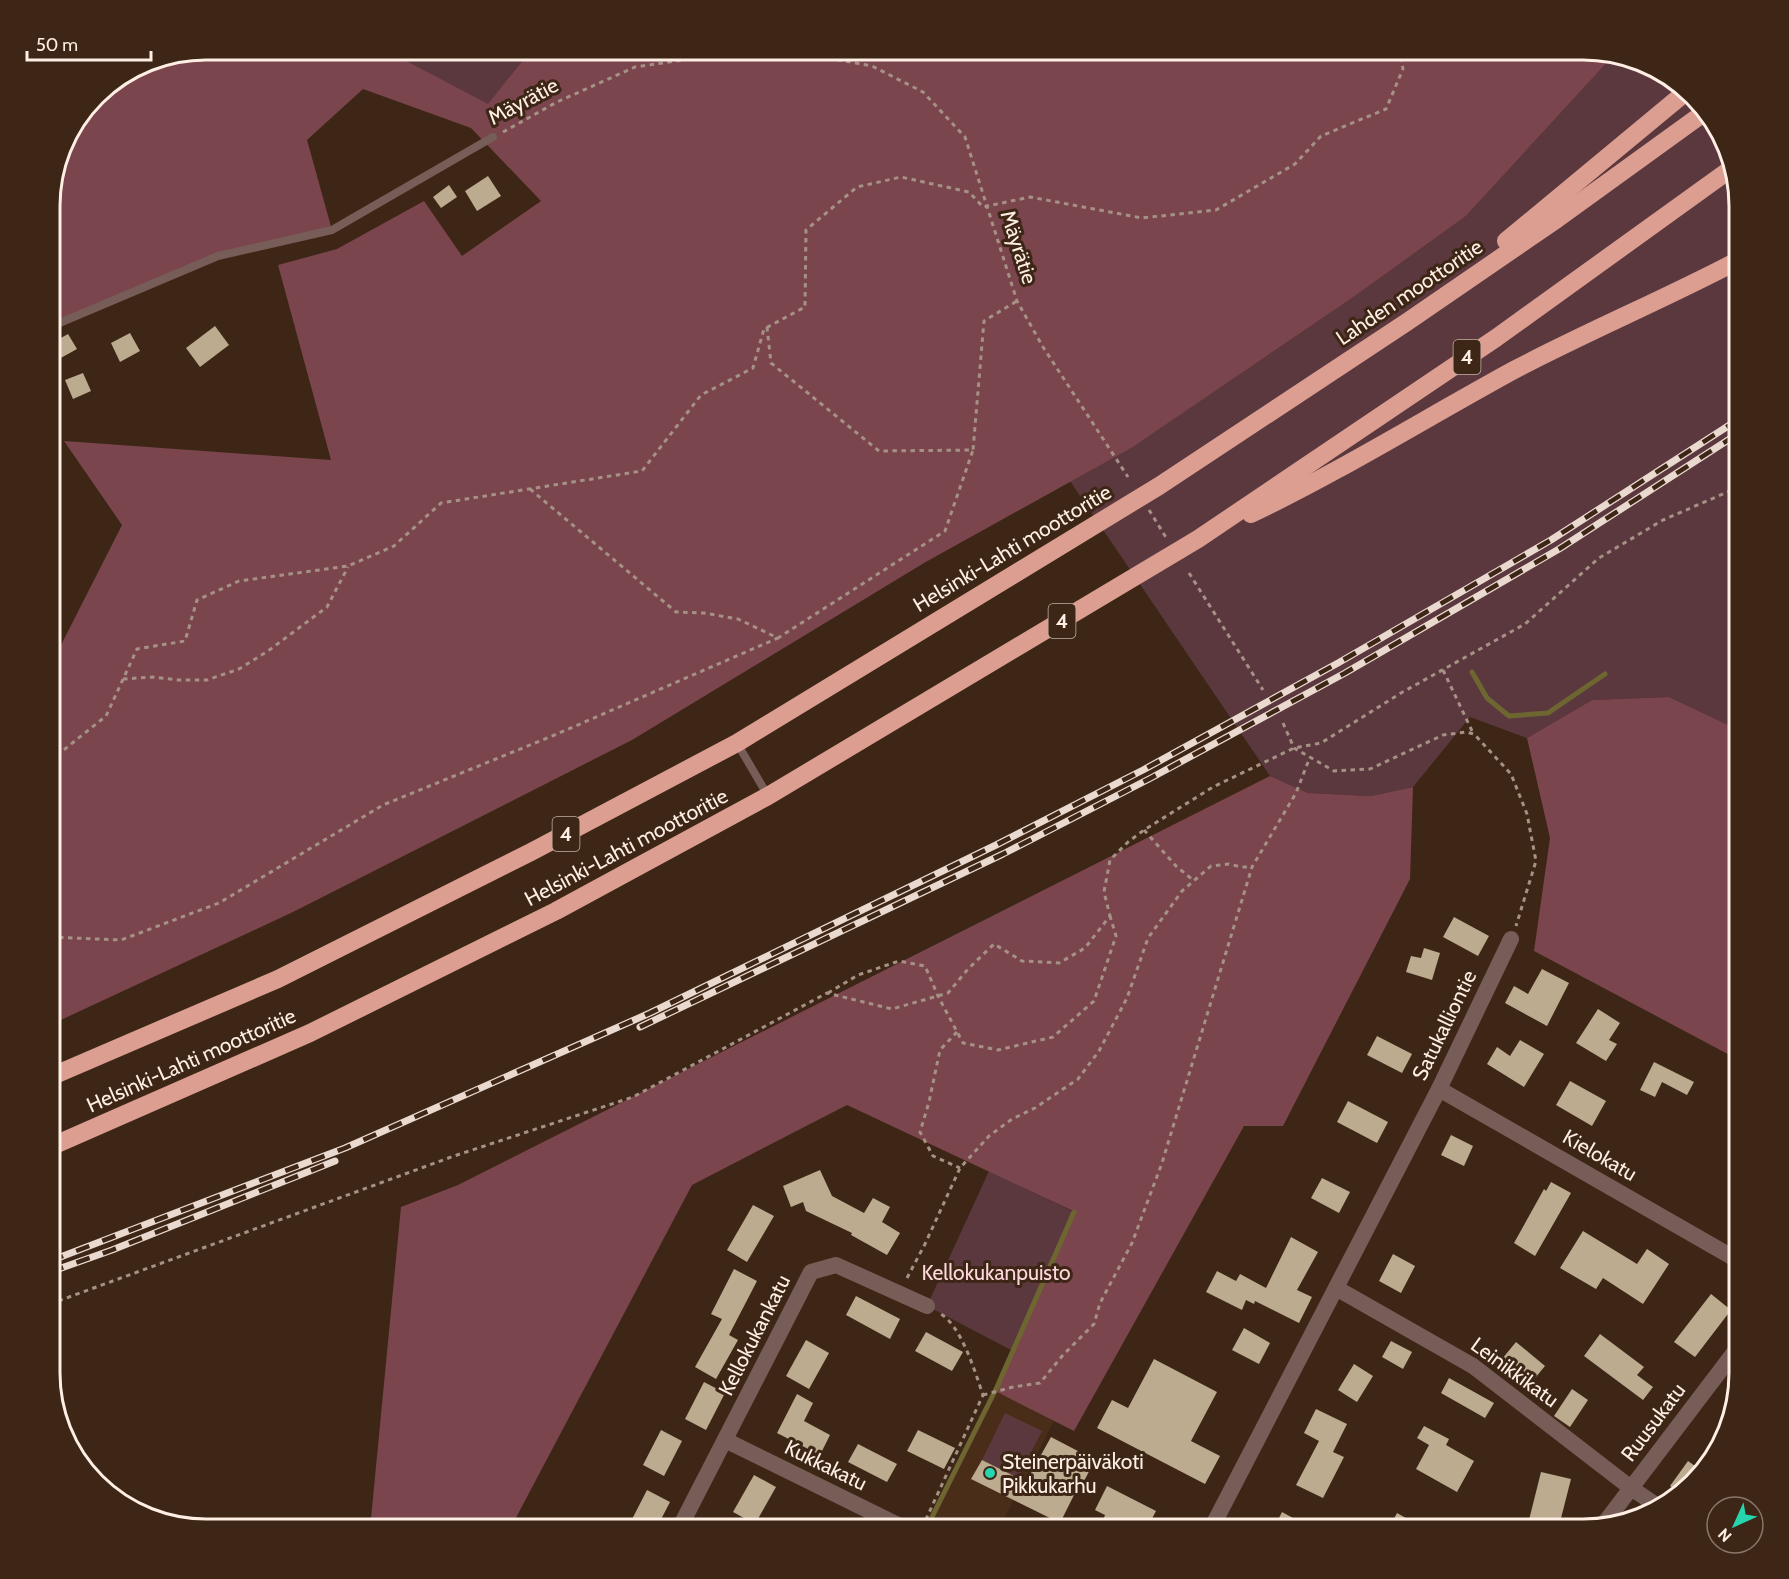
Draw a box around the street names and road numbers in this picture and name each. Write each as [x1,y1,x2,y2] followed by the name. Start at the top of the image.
[484,72,563,130] street label: Mäyrätie
[995,207,1043,287] street label: Mäyrätie
[1331,234,1487,350] street label: Lahden moottoritie
[1454,340,1480,374] road number: 4
[909,479,1116,617] street label: Helsinki-Lahti moottoritie
[1048,604,1076,638] road number: 4
[520,783,732,911] street label: Helsinki-Lahti moottoritie
[552,817,580,851] road number: 4
[1407,966,1482,1084] street label: Satukalliontie
[83,1002,300,1117] street label: Helsinki-Lahti moottoritie
[1559,1124,1641,1186] street label: Kielokatu
[713,1270,795,1400] street label: Kellokukankatu
[1466,1332,1564,1412] street label: Leinikkikatu
[1616,1378,1690,1466] street label: Ruusukatu
[781,1434,871,1496] street label: Kukkakatu

